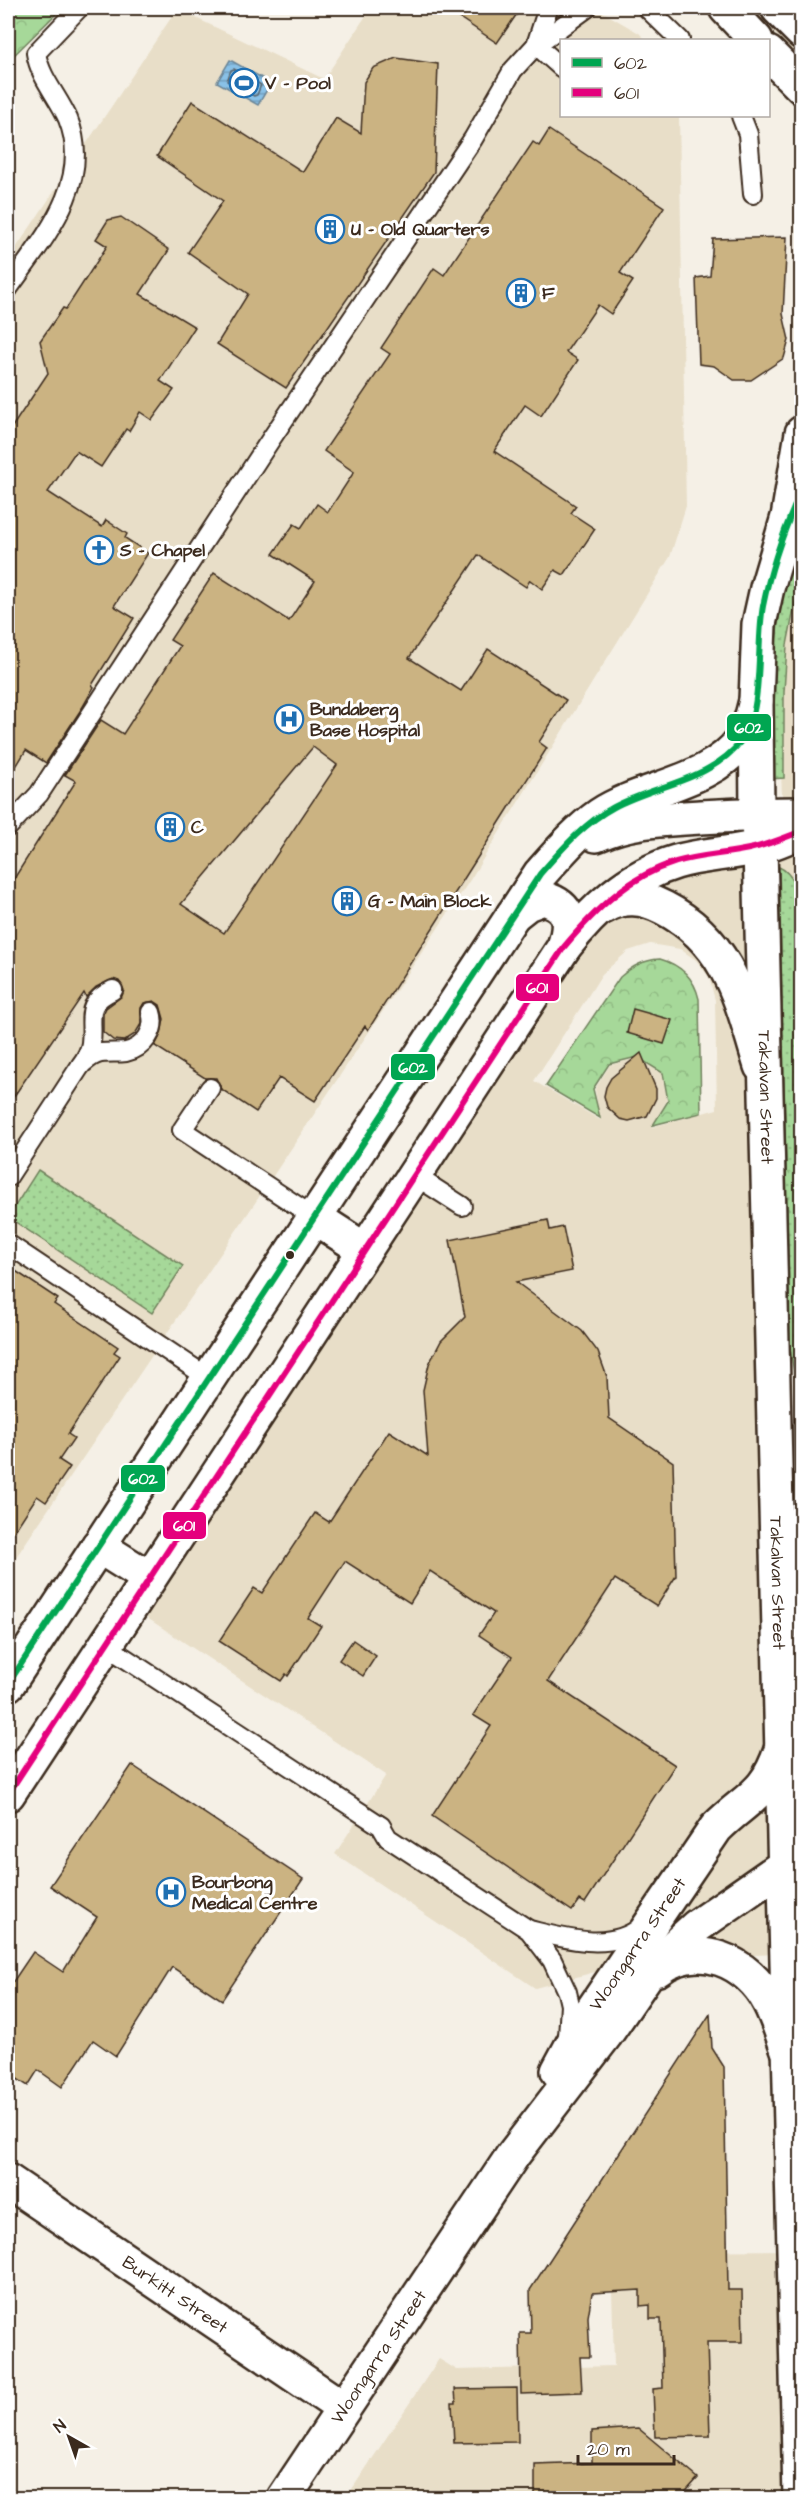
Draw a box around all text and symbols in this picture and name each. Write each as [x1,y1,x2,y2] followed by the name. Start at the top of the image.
[560,39,770,117] legend
[614,51,648,76] text: 602
[228,67,260,99] sports icon: V - Pool
[264,71,331,96] place label: V - Pool
[614,81,639,106] text: 601
[314,213,346,245] building icon: U - Old Quarters
[351,217,489,242] place label: U - Old Quarters
[505,277,537,309] building icon: F
[542,281,555,306] place label: F
[83,534,115,566] church icon: S - Chapel
[119,538,205,563] place label: S - Chapel
[310,697,420,743] place label: Bundaberg Base Hospital
[273,703,305,735] hospital icon: Bundaberg Base Hospital
[726,713,772,742] line badge: 602
[734,717,764,739] text: 602
[154,811,186,843] building icon: C
[191,815,204,840] place label: C
[331,885,363,917] building icon: G - Main Block
[368,889,493,914] place label: G - Main Block
[515,973,560,1002] line badge: 601
[526,977,549,999] text: 601
[752,1030,780,1165] street label: Takalvan Street
[390,1053,436,1081] line badge: 602
[398,1057,428,1079] text: 602
[284,1249,296,1261] unlabelled marker
[120,1464,166,1493] line badge: 602
[128,1468,158,1490] text: 602
[162,1511,207,1540] line badge: 601
[173,1515,196,1537] text: 601
[764,1516,792,1651] street label: Takalvan Street
[192,1870,318,1916] place label: Bourbong Medical Centre
[583,1872,692,2016] street label: Woongarra Street
[155,1876,187,1908] hospital icon: Bourbong Medical Centre
[117,2249,234,2340] street label: Burkitt Street
[325,2284,433,2429] street label: Woongarra Street
[39,2407,99,2467] north arrow
[49,2415,71,2438] text: N
[578,2428,674,2466] scale bar
[587,2437,630,2462] text: 20 m

